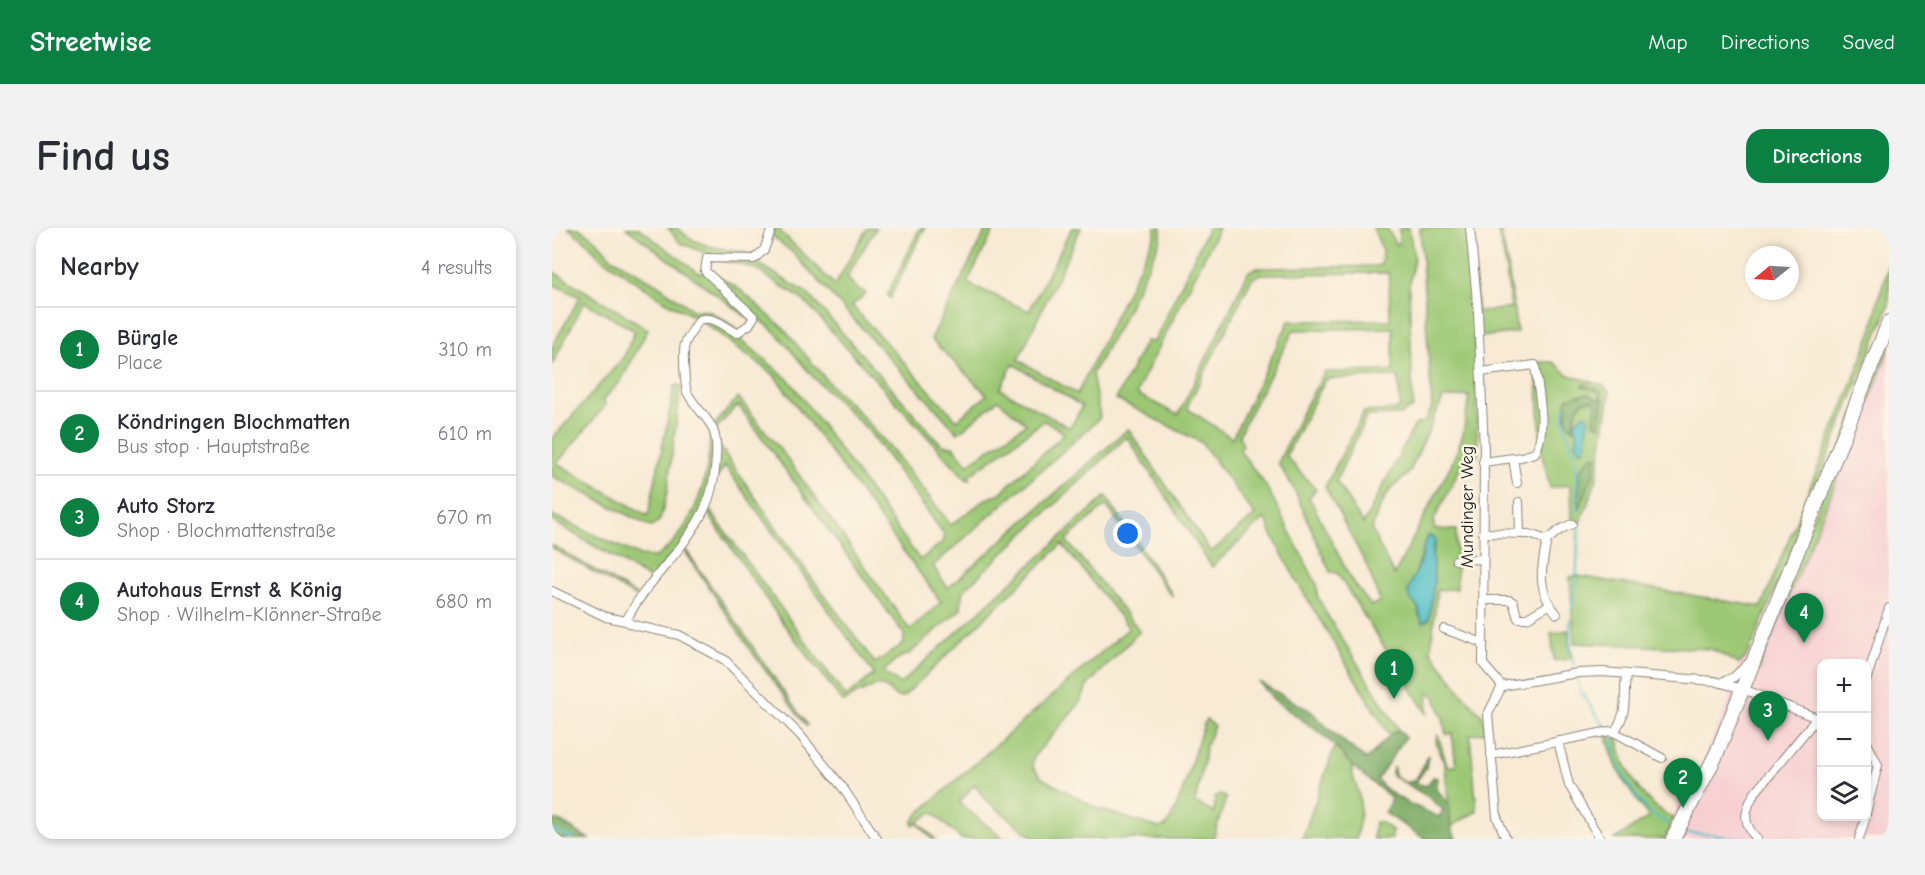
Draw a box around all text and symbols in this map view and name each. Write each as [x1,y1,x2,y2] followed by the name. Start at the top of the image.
[30,26,151,58] text: Streetwise
[1648,30,1688,54] text: Map
[1721,30,1810,54] text: Directions
[1843,30,1895,54] text: Saved
[1746,129,1889,183] button: Directions
[36,132,170,181] text: Find us
[1745,246,1799,300] north arrow
[60,252,139,282] text: Nearby
[421,256,492,279] text: 4 results
[117,325,178,351] text: Bürgle
[76,338,83,361] text: 1
[439,338,492,361] text: 310 m
[117,351,163,374] text: Place
[117,409,350,435] text: Köndringen Blochmatten
[75,422,84,445] text: 2
[438,422,492,445] text: 610 m
[117,435,310,458] text: Bus stop · Hauptstraße
[1457,446,1478,568] street label: Mundinger Weg
[117,493,215,519] text: Auto Storz
[75,506,84,529] text: 3
[436,506,492,529] text: 670 m
[117,519,336,542] text: Shop · Blochmattenstraße
[1113,519,1142,548] your location
[117,577,343,603] text: Autohaus Ernst & König
[75,590,84,613] text: 4
[435,590,492,613] text: 680 m
[1784,594,1824,643] pin: 4
[117,603,381,626] text: Shop · Wilhelm-Klönner-Straße
[1374,650,1414,699] pin: 1
[1817,659,1871,821] map controls
[1817,659,1871,713] button: +
[1748,692,1788,741] pin: 3
[1817,713,1871,767] button: −
[1664,758,1702,808] pin: 2
[1817,767,1871,821] button: layers

